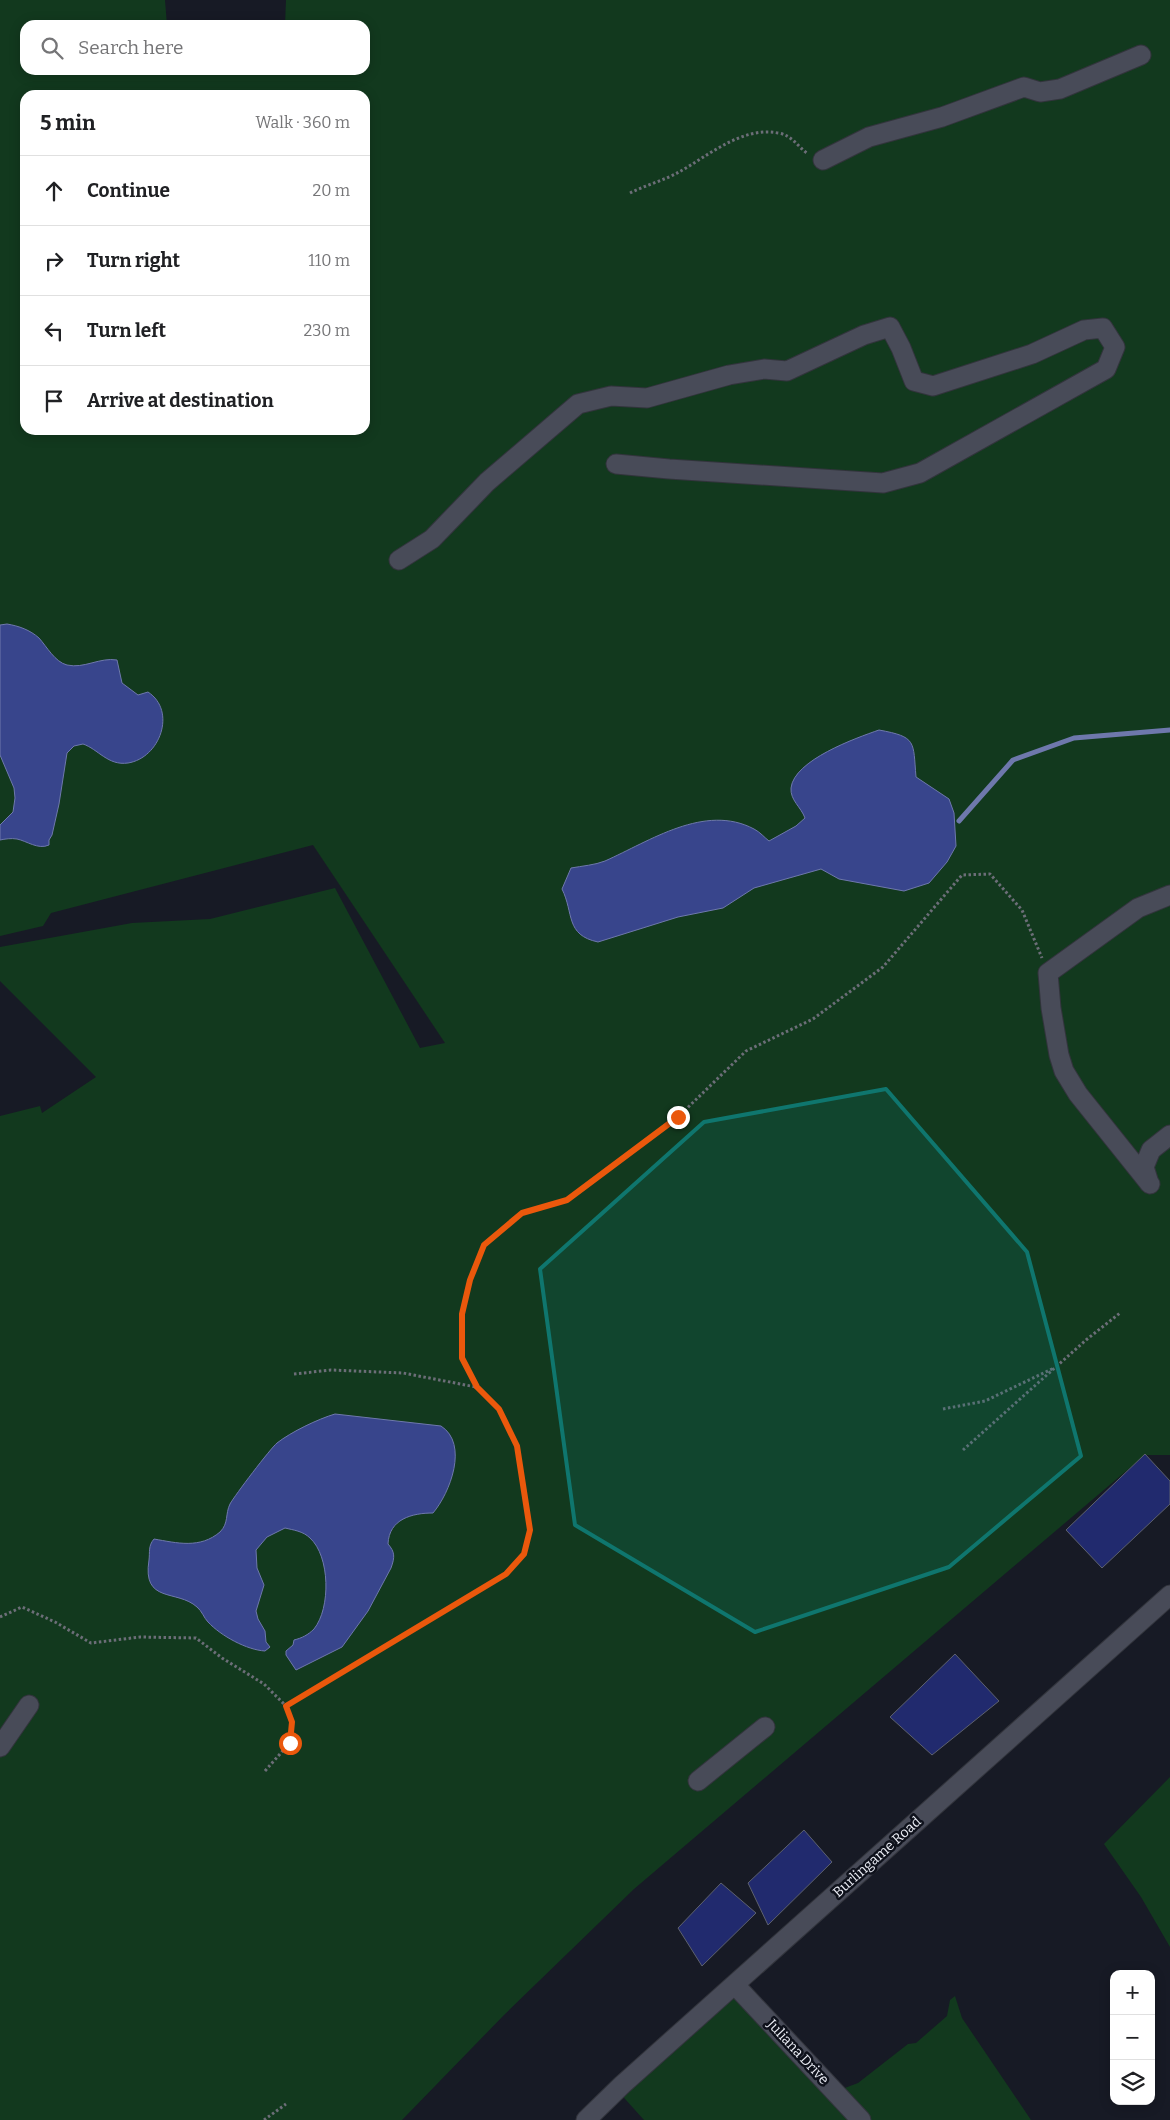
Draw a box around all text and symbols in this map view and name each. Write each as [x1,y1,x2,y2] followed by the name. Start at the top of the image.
[20,20,370,75] search box
[38,34,66,62] icon: search
[78,36,183,59] text: Search here
[40,110,96,136] text: 5 min
[256,113,350,132] text: Walk · 360 m
[40,177,68,205] icon: ahead
[87,179,170,202] text: Continue
[313,181,350,200] text: 20 m
[40,247,68,275] icon: right
[87,249,180,272] text: Turn right
[308,251,350,270] text: 110 m
[40,317,68,345] icon: left
[87,319,166,342] text: Turn left
[303,321,350,340] text: 230 m
[40,387,68,415] icon: arrive
[87,389,274,412] text: Arrive at destination
[667,1106,690,1129] route end
[279,1732,302,1755] route start
[829,1813,925,1901] street label: Burlingame Road
[1110,1970,1155,2105] map controls
[1110,1970,1155,2015] button: +
[763,2015,832,2088] street label: Juliana Drive
[1110,2015,1155,2060] button: −
[1110,2060,1155,2105] button: layers

